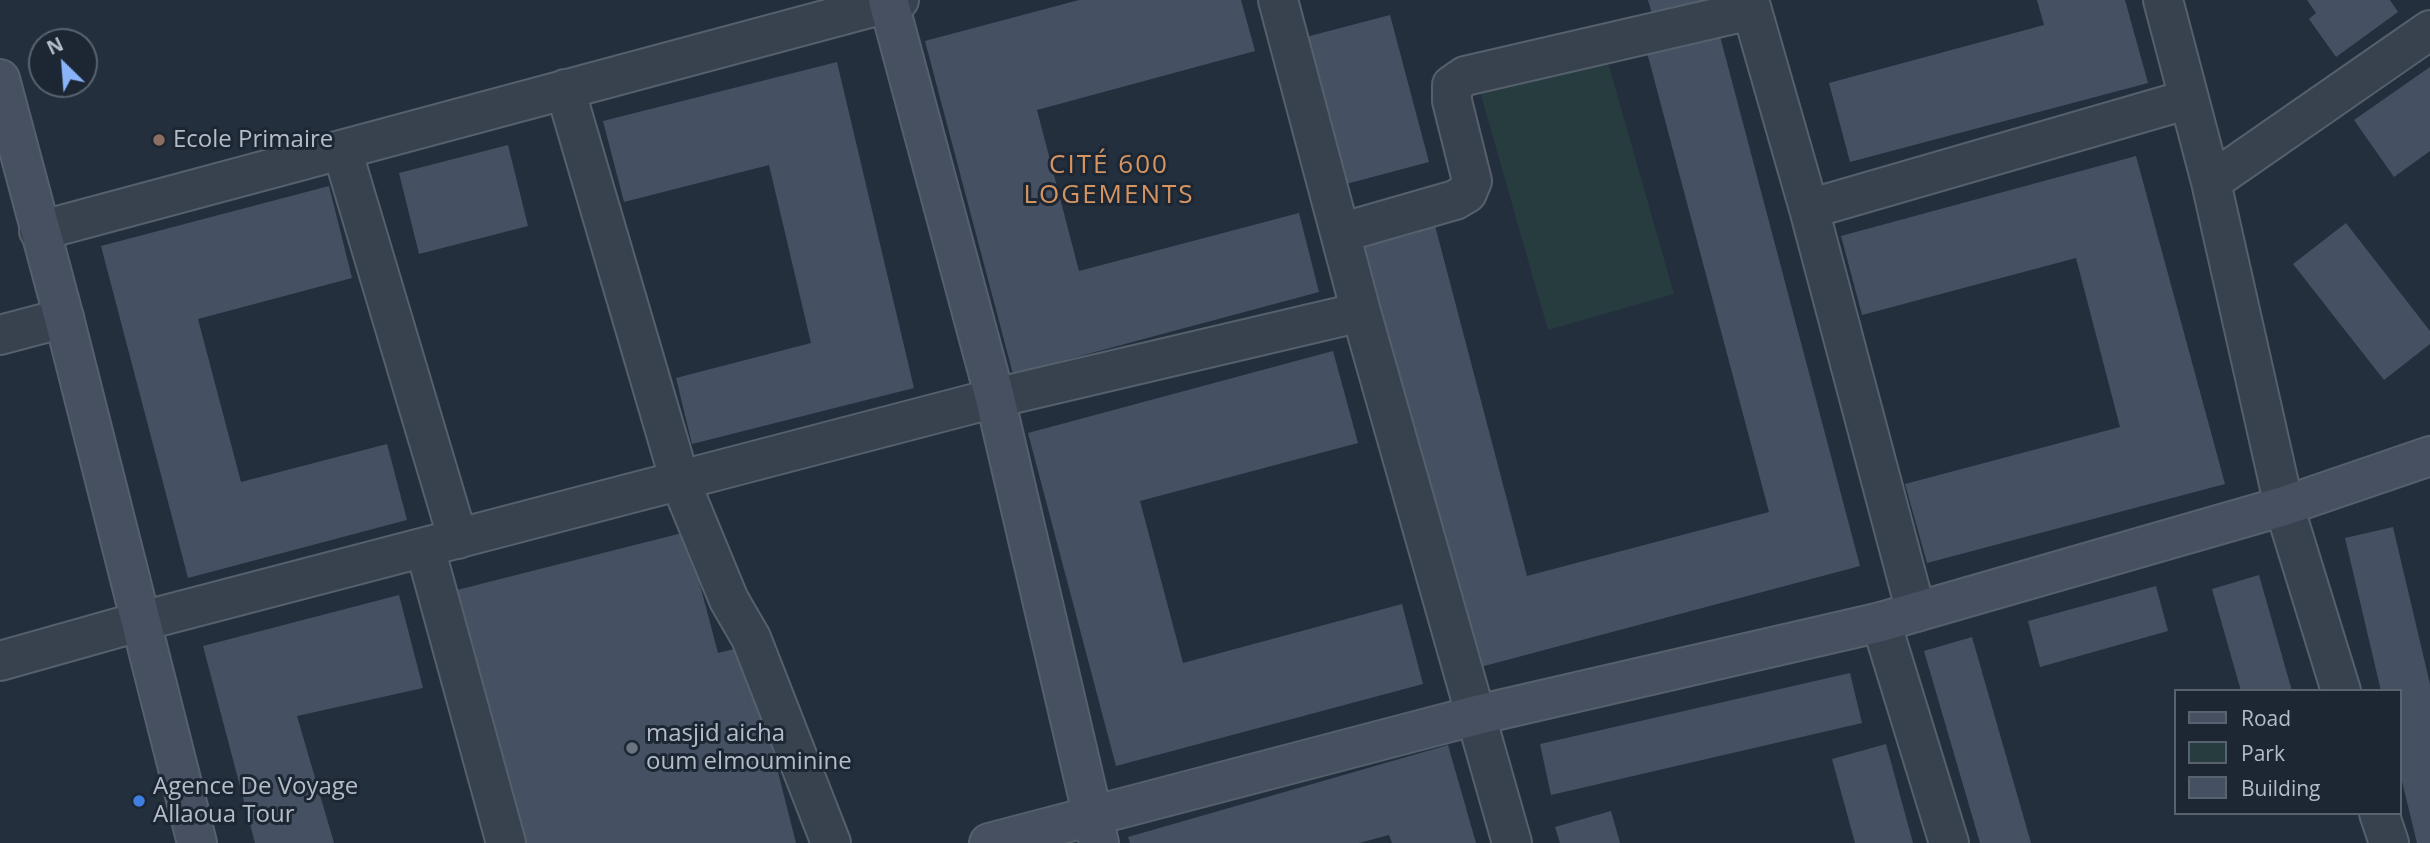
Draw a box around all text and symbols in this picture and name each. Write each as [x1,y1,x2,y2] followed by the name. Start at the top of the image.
[28,28,98,98] north arrow
[42,31,67,61] text: N
[173,126,333,154] place label: Ecole Primaire
[151,132,167,148] marker: Ecole Primaire
[1025,150,1193,212] district label: CITÉ 600 LOGEMENTS
[2174,689,2402,815] legend
[2241,704,2291,732] text: Road
[646,720,852,776] place label: masjid aicha oum elmouminine
[2241,739,2285,767] text: Park
[624,740,640,756] marker: masjid aicha oum elmouminine
[153,773,358,829] place label: Agence De Voyage Allaoua Tour
[2241,774,2320,802] text: Building
[131,793,147,809] marker: Agence De Voyage Allaoua Tour

